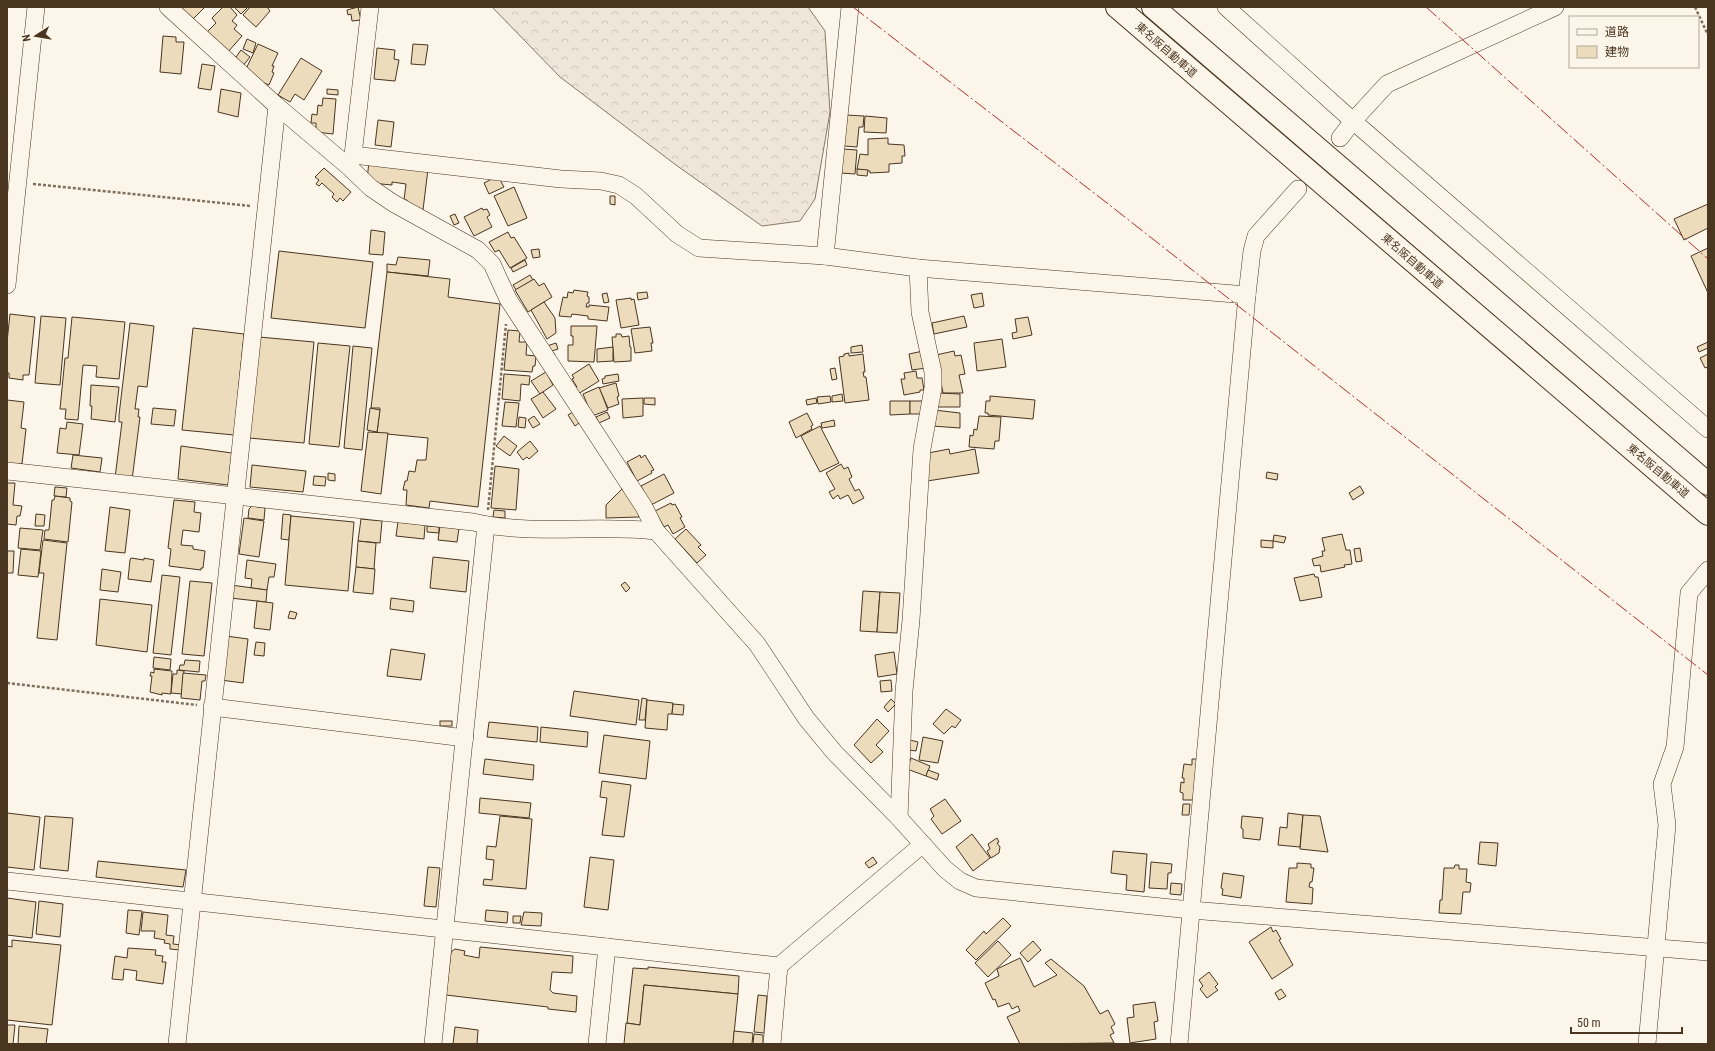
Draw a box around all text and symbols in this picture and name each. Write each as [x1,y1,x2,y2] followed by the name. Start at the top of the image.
[16,16,56,56] north arrow
[1569,16,1699,68] legend
[1133,20,1199,80] street label: 東名阪自動車道
[1605,25,1629,39] text: 道路
[20,33,34,43] text: N
[1605,45,1629,59] text: 建物
[1379,231,1445,291] street label: 東名阪自動車道
[1624,441,1692,501] street label: 東名阪自動車道
[1571,1009,1682,1035] scale bar
[1577,1016,1601,1030] text: 50 m

